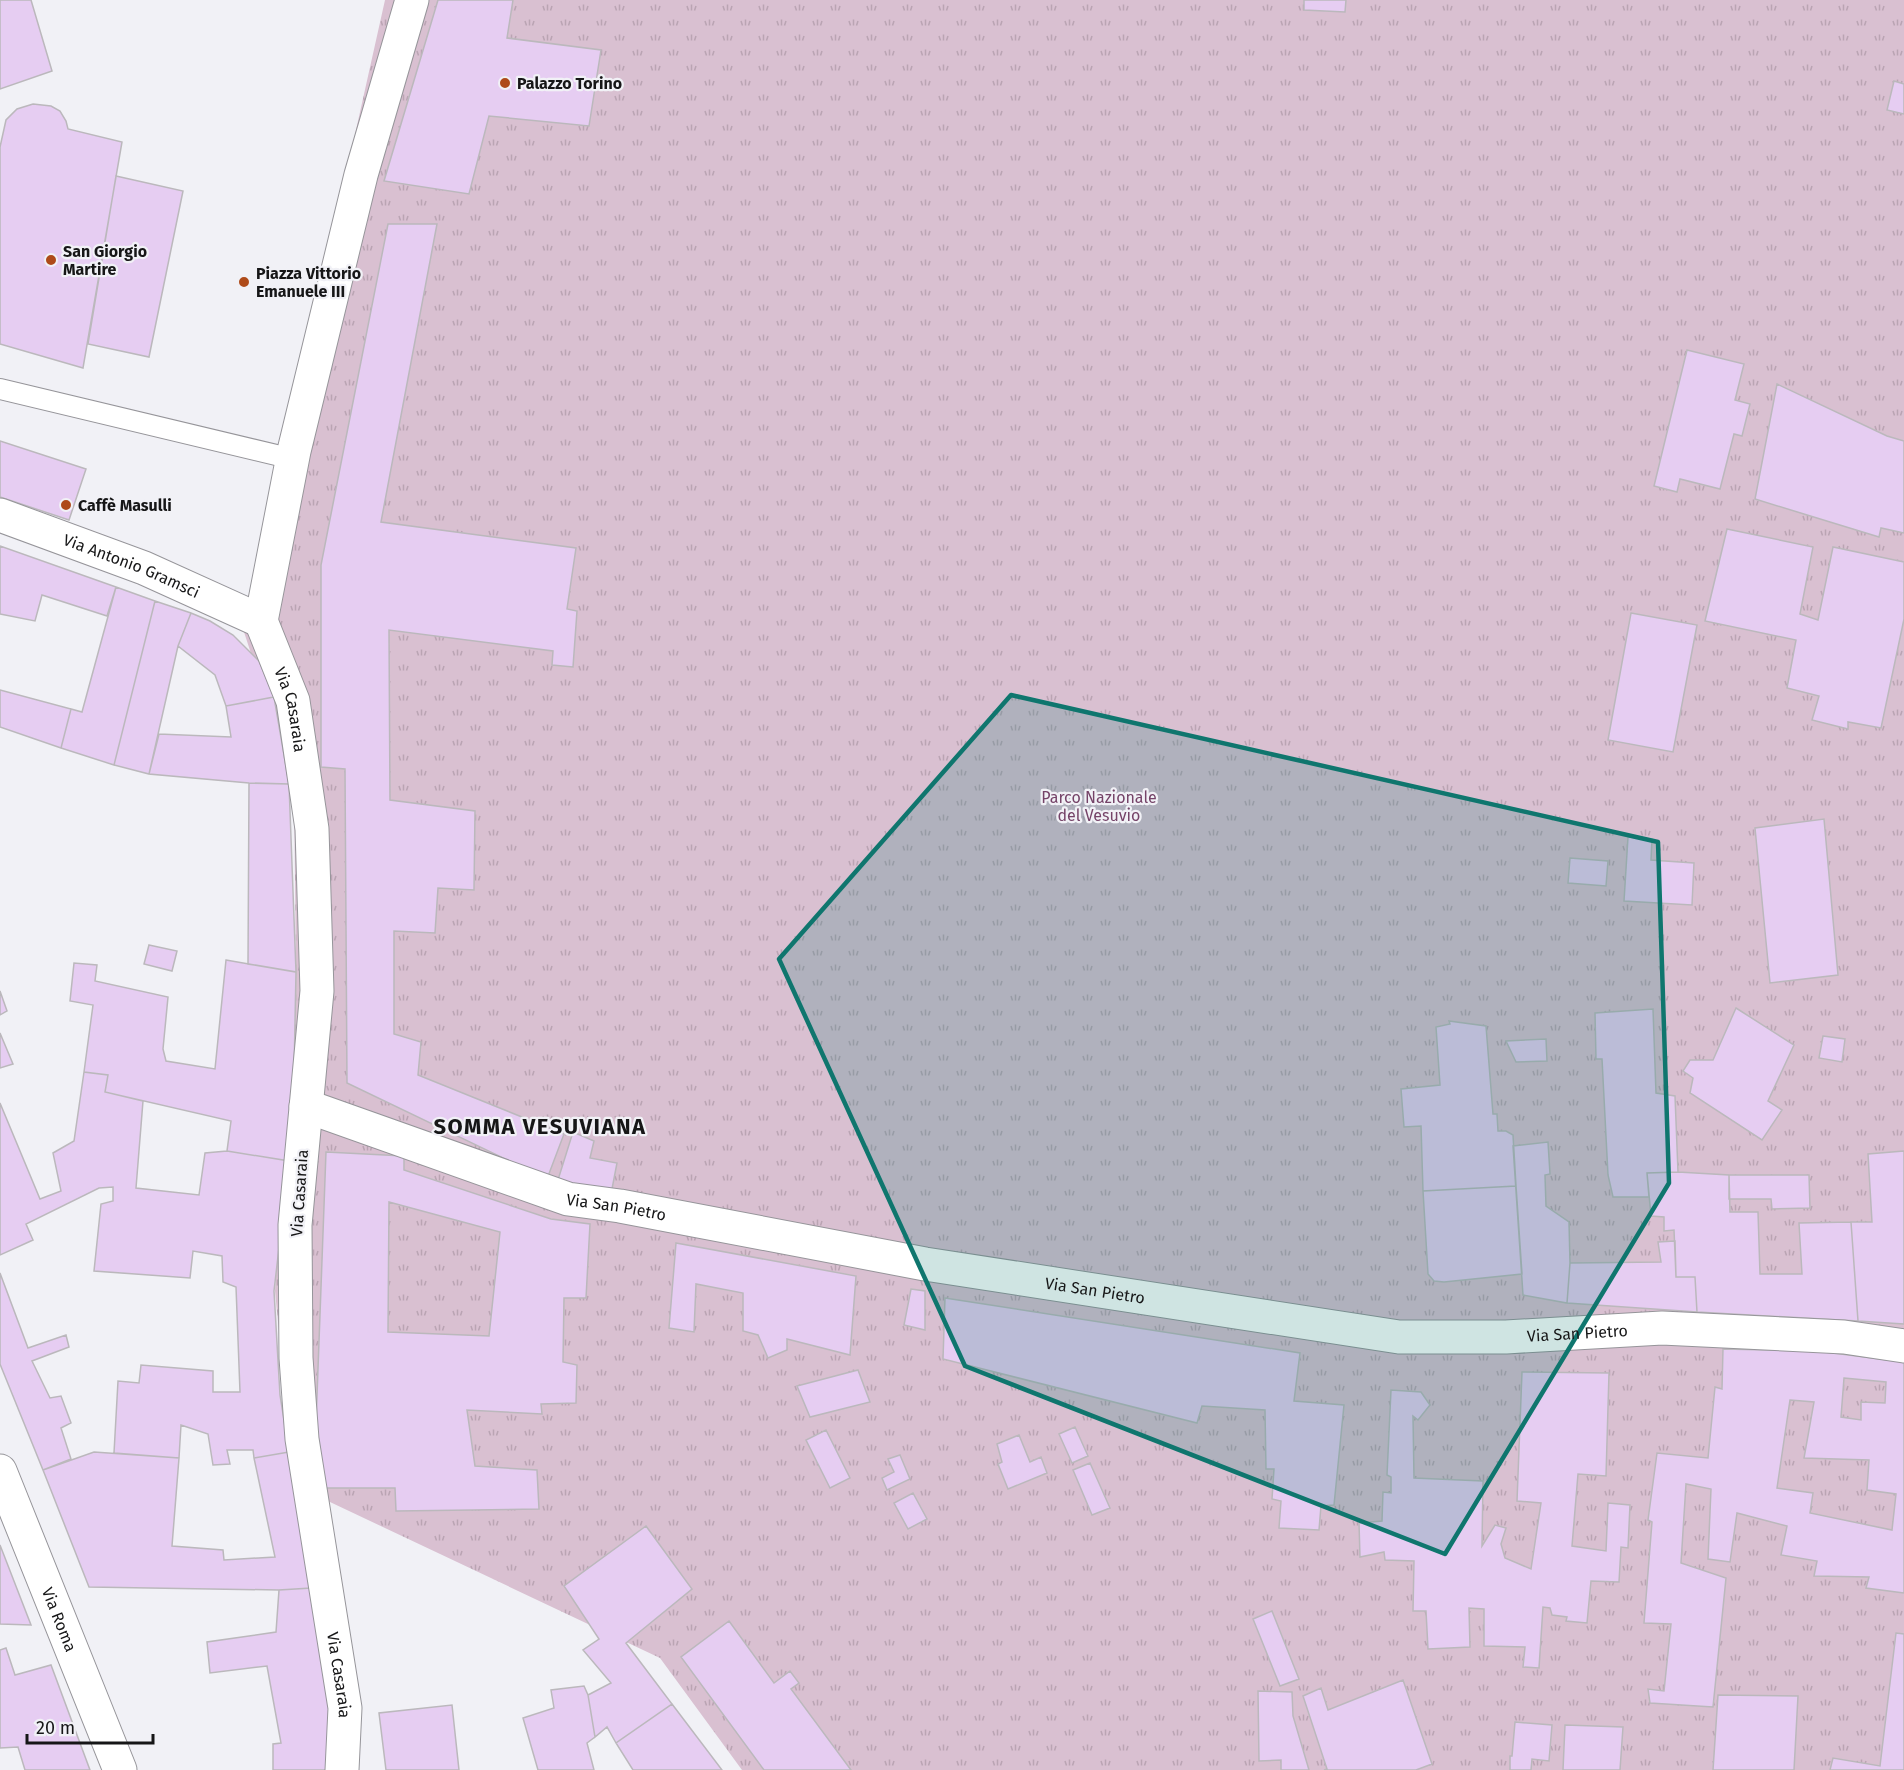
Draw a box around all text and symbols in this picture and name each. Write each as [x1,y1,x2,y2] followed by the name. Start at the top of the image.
[517,74,622,93] place label: Palazzo Torino
[498,76,512,90] marker: Palazzo Torino
[63,242,147,279] place label: San Giorgio Martire
[44,253,58,267] marker: San Giorgio Martire
[256,264,361,301] place label: Piazza Vittorio Emanuele III
[237,275,251,289] marker: Piazza Vittorio Emanuele III
[78,496,172,515] place label: Caffè Masulli
[59,498,73,512] marker: Caffè Masulli
[61,530,203,602] street label: Via Antonio Gramsci
[270,664,309,753] street label: Via Casaraia
[1041,788,1157,825] park label: Parco Nazionale del Vesuvio
[433,1113,647,1140] district label: SOMMA VESUVIANA
[287,1149,312,1237] street label: Via Casaraia
[565,1190,668,1225] street label: Via San Pietro
[1044,1274,1146,1308] street label: Via San Pietro
[1526,1321,1628,1346] street label: Via San Pietro
[38,1585,81,1655] street label: Via Roma
[323,1631,354,1719] street label: Via Casaraia
[27,1707,153,1745] scale bar
[36,1717,75,1739] text: 20 m

